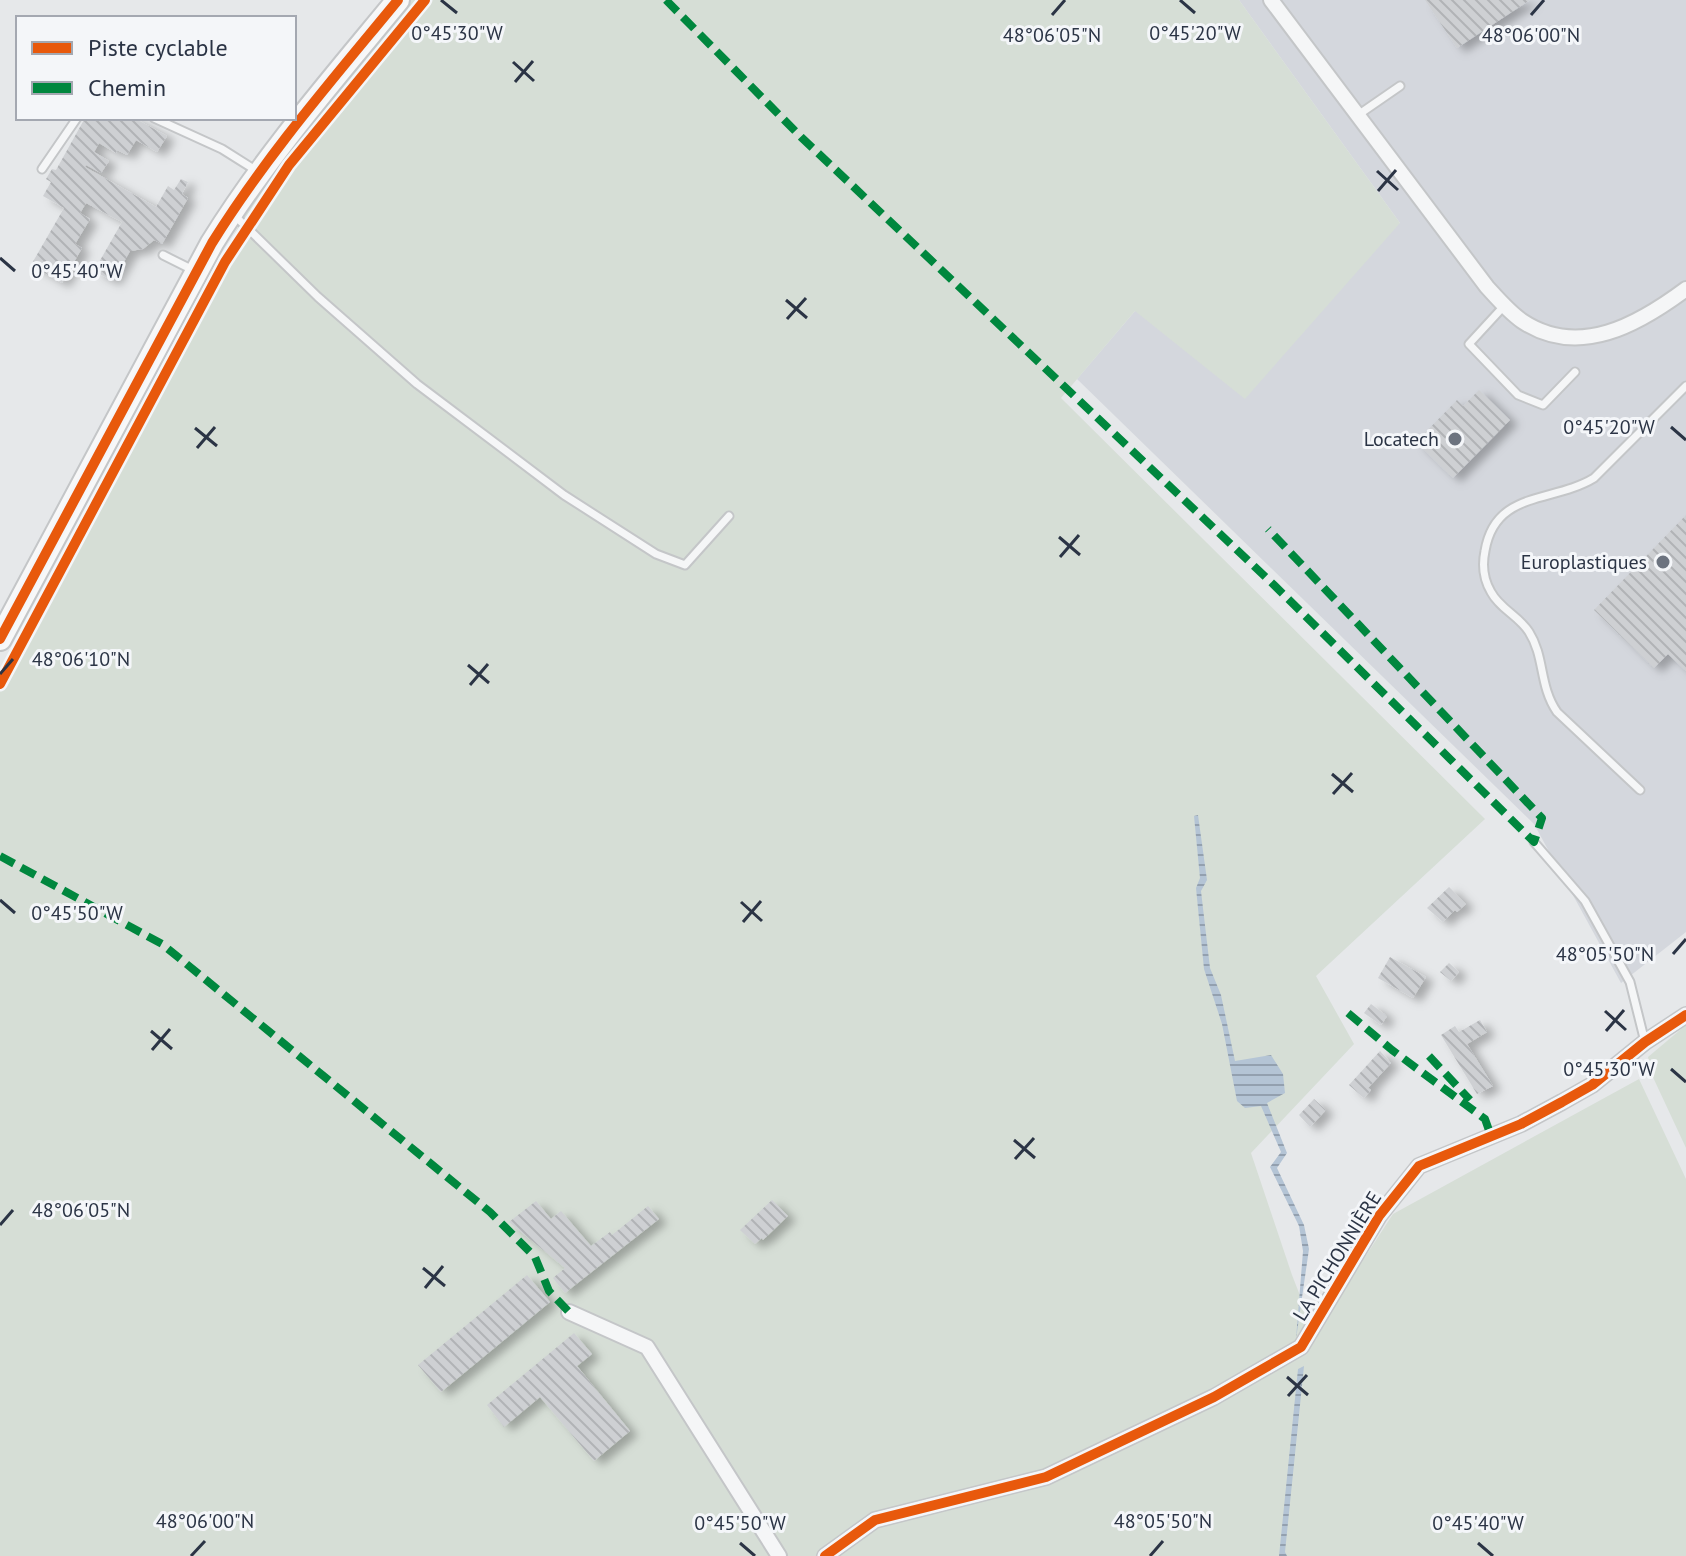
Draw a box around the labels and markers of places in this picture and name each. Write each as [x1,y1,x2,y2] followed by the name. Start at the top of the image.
[1364,426,1439,452] place label: Locatech
[1446,430,1464,448] marker: Locatech
[1521,549,1647,575] place label: Europlastiques
[1654,553,1672,571] marker: Europlastiques

